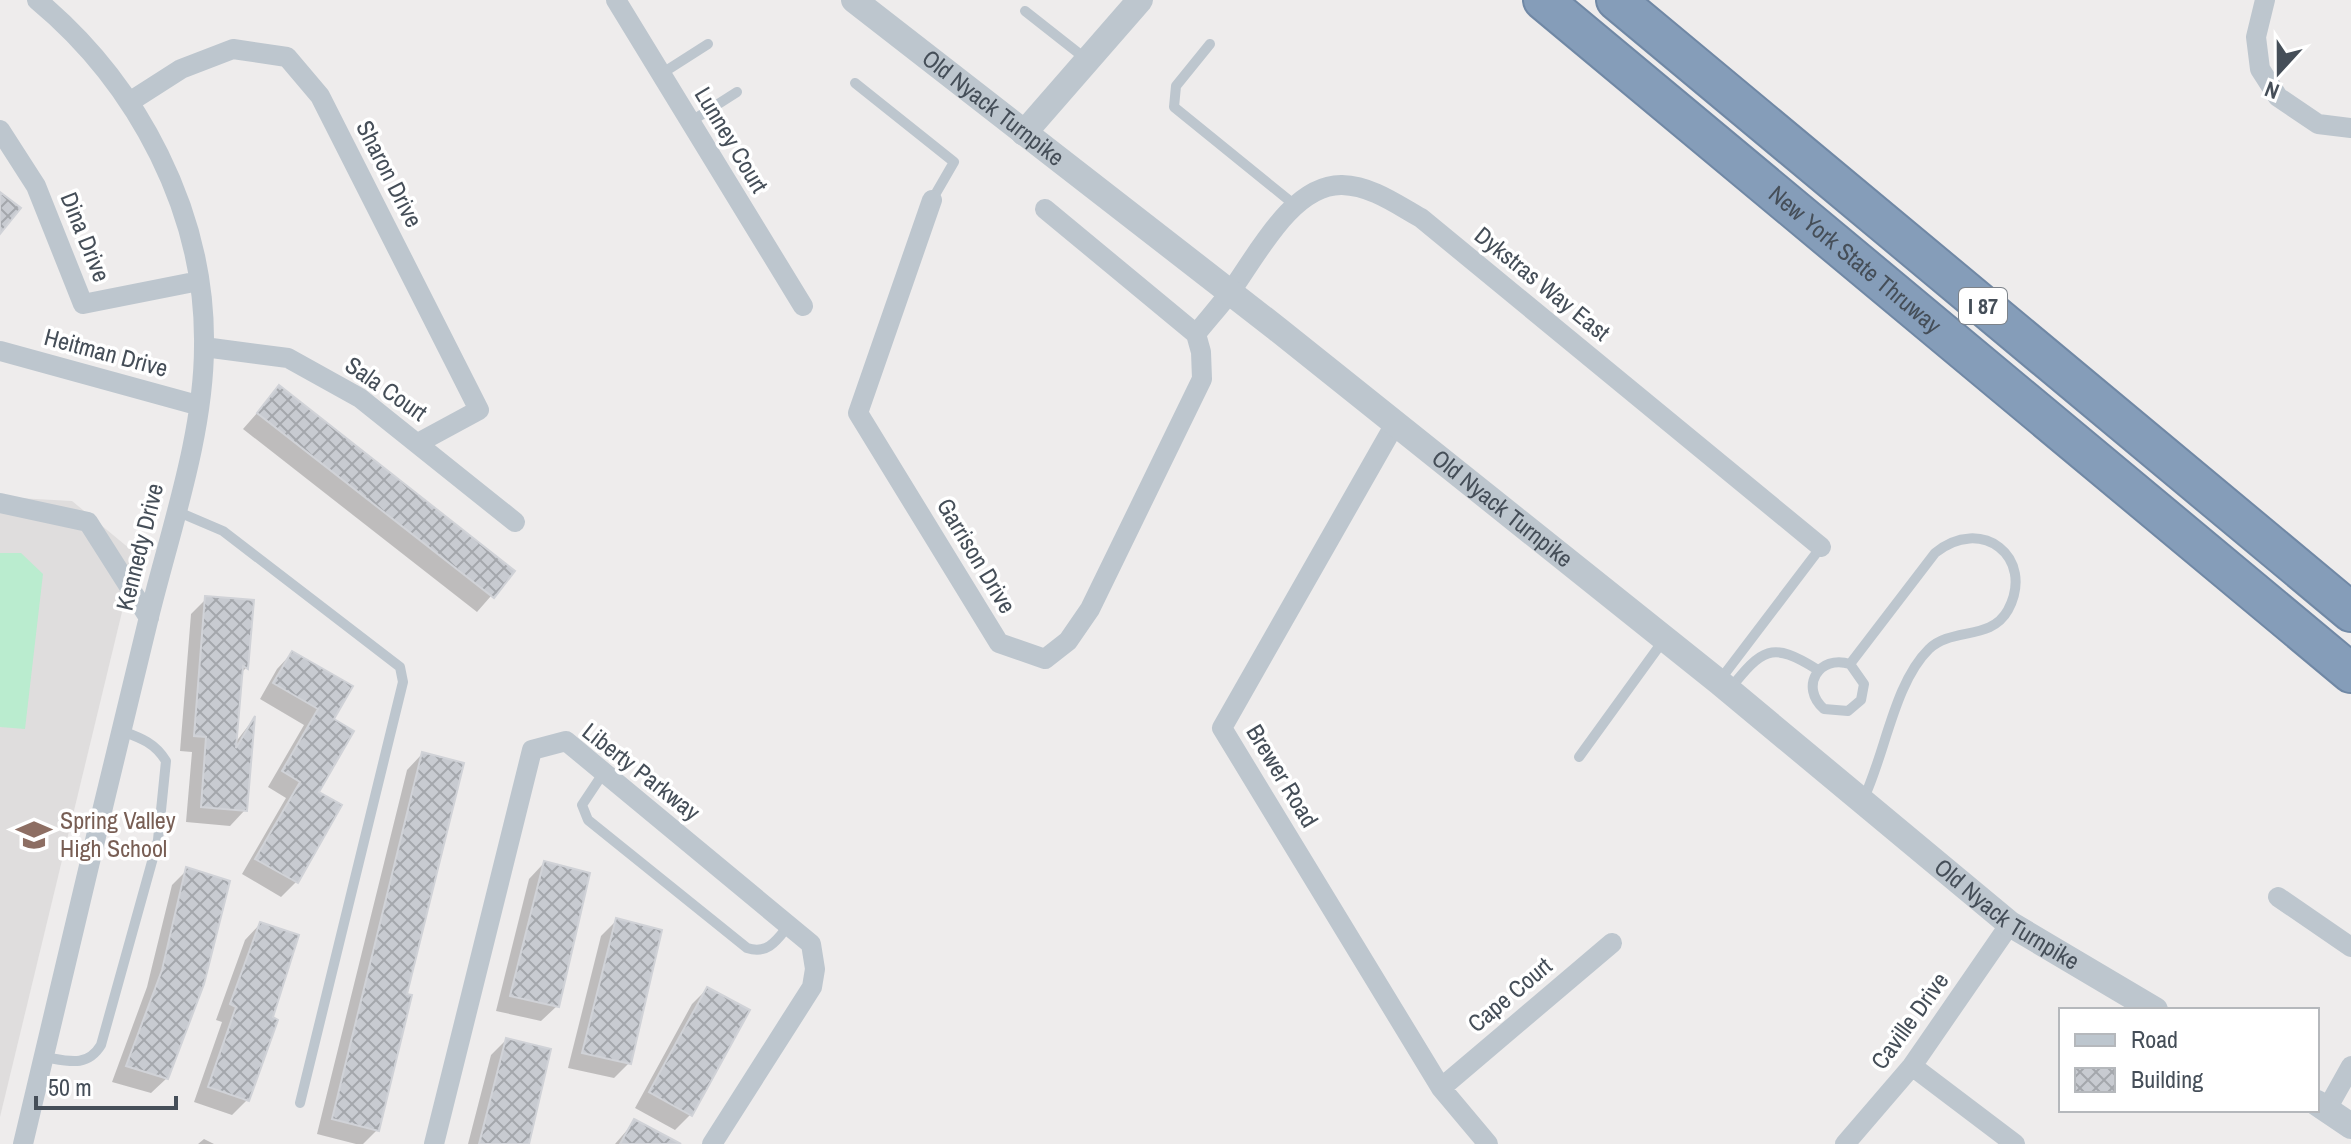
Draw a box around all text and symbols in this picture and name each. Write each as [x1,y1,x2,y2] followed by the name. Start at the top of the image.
[2239,32,2319,112] north arrow
[916,42,1071,173] street label: Old Nyack Turnpike
[2260,74,2283,107] text: N
[688,81,776,199] street label: Lunney Court
[349,115,430,232] street label: Sharon Drive
[1763,178,1949,340] street label: New York State Thruway
[53,187,118,286] street label: Dina Drive
[1468,219,1617,348] street label: Dykstras Way East
[1959,288,2007,324] road number: I 87
[41,320,172,384] street label: Heitman Drive
[339,348,434,428] street label: Sala Court
[1426,442,1580,574] street label: Old Nyack Turnpike
[108,480,170,614] street label: Kennedy Drive
[930,492,1024,619] street label: Garrison Drive
[576,715,707,827] street label: Liberty Parkway
[1240,718,1326,833] street label: Brewer Road
[60,804,176,864] place label: Spring Valley High School
[15,816,53,854] school or university icon: Spring Valley High School
[1928,851,2086,977] street label: Old Nyack Turnpike
[1461,949,1559,1039] street label: Cape Court
[1863,965,1955,1075] street label: Caville Drive
[2059,1008,2319,1112] legend
[2131,1023,2178,1055] text: Road
[36,1060,176,1110] scale bar
[2131,1063,2203,1095] text: Building
[48,1071,92,1103] text: 50 m

